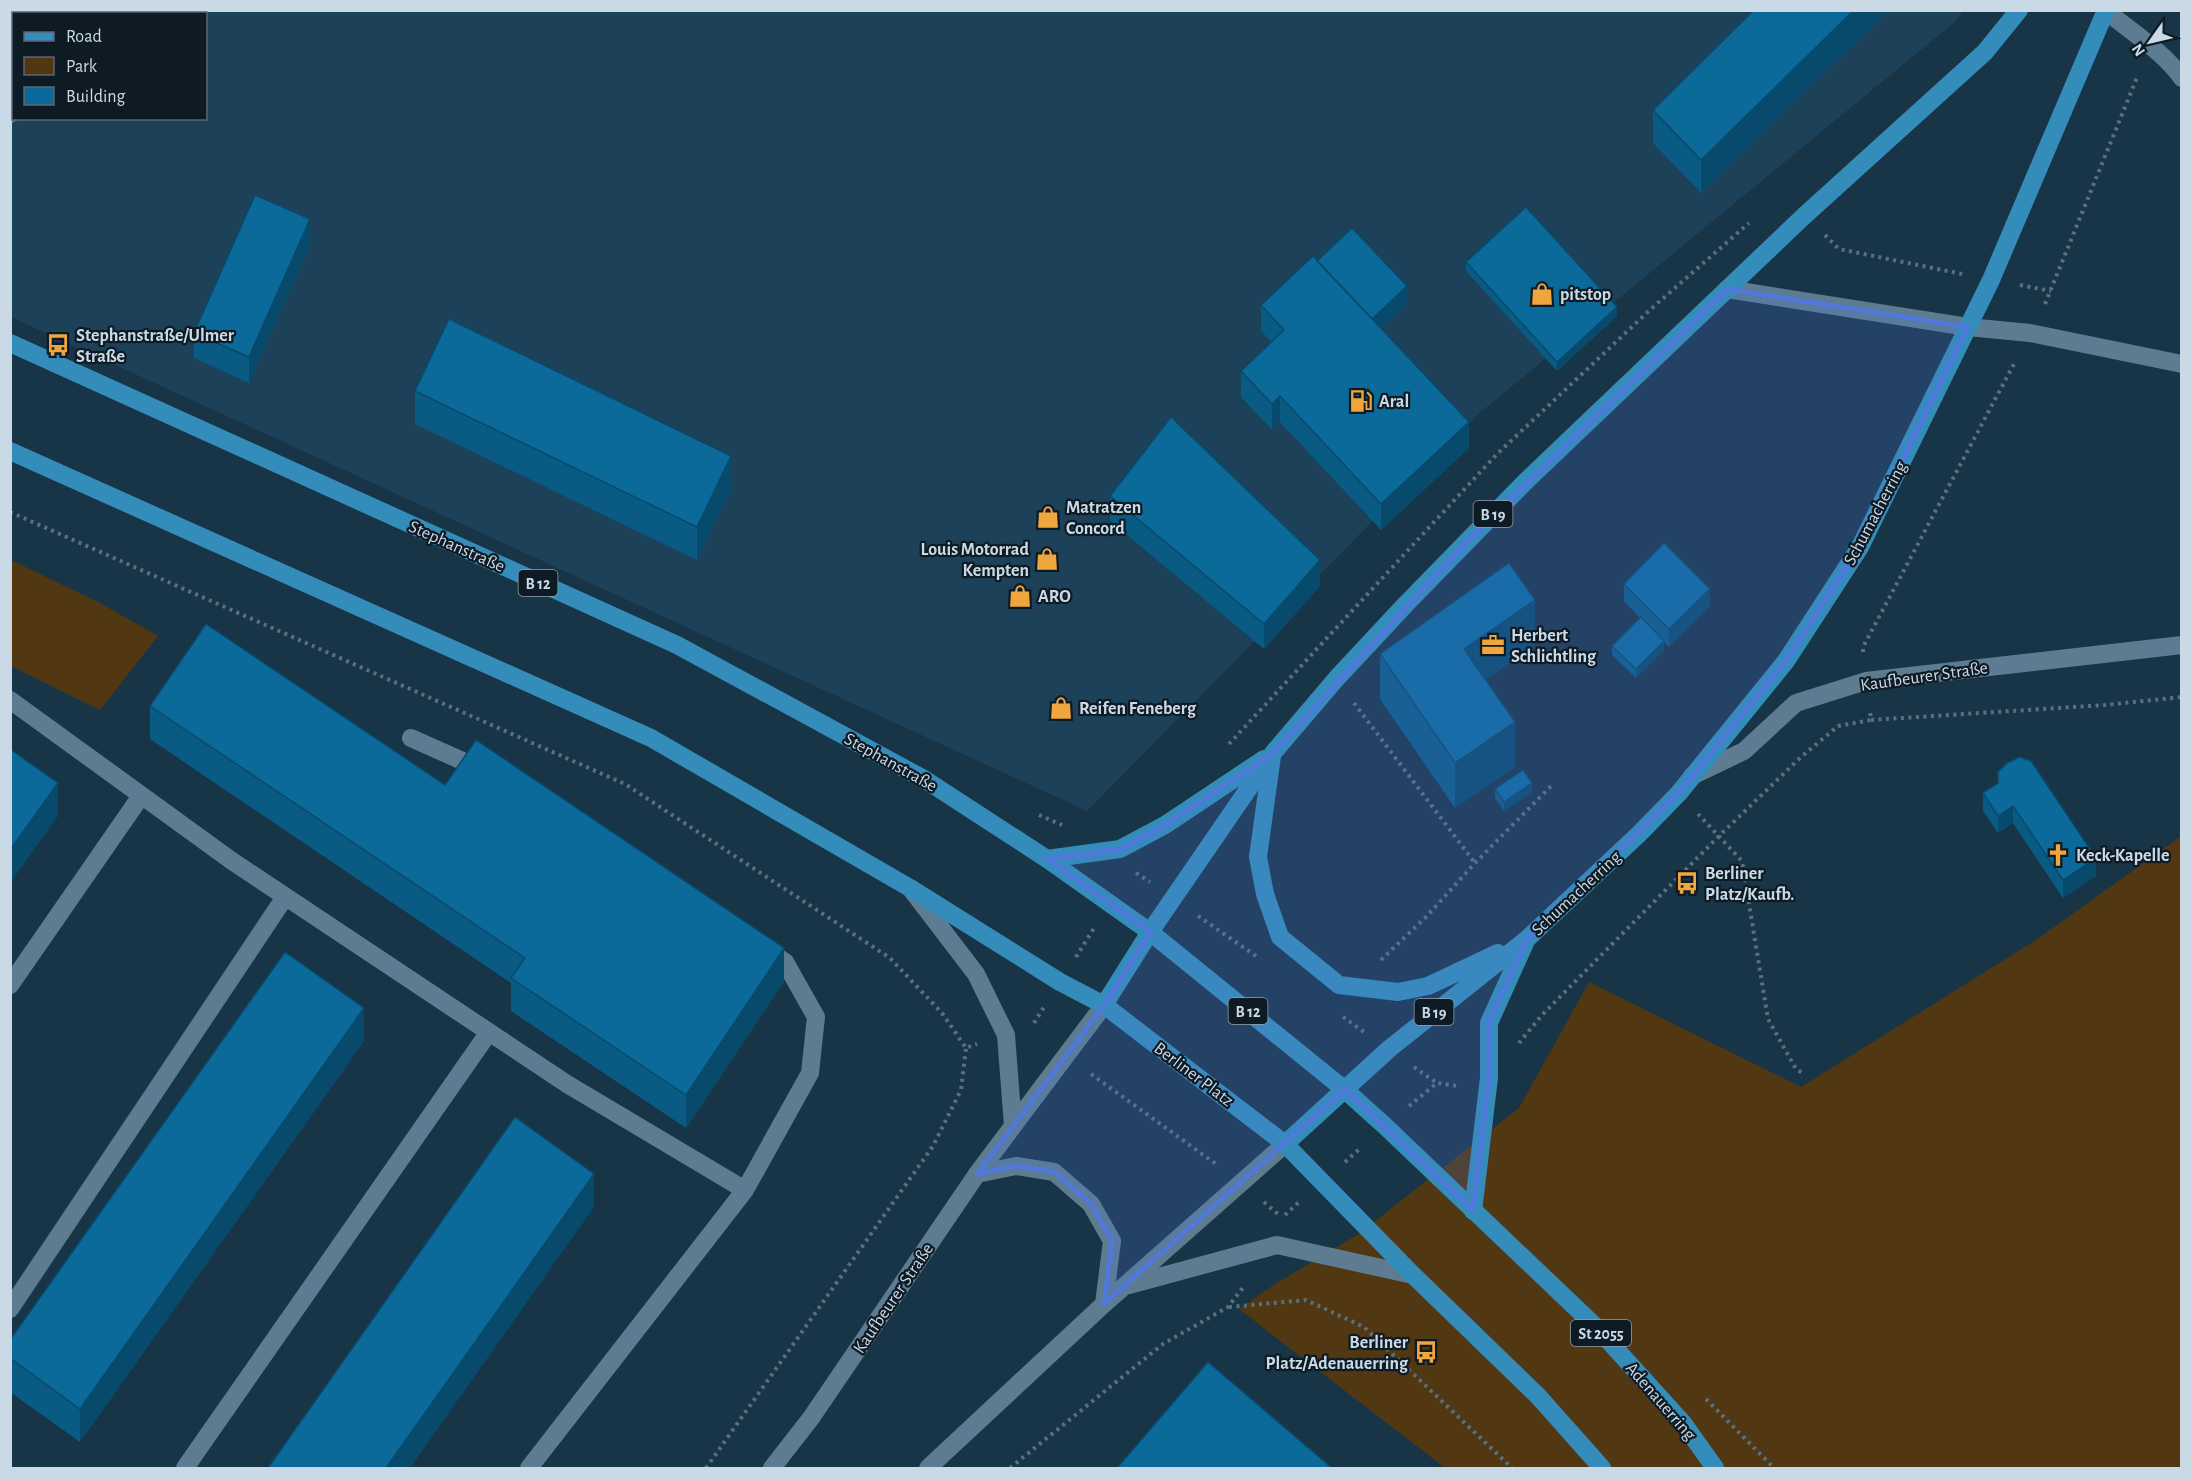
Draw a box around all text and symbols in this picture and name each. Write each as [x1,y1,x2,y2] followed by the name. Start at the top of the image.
[12,12,207,120] legend
[2120,12,2180,72] north arrow
[66,28,102,46] text: Road
[2129,41,2148,59] text: N
[66,58,98,76] text: Park
[66,88,126,106] text: Building
[1529,281,1555,307] shop icon: pitstop
[1560,286,1611,304] place label: pitstop
[76,327,235,366] place label: Stephanstraße/Ulmer Straße
[45,332,71,358] bus stop icon: Stephanstraße/Ulmer Straße
[1348,388,1374,414] fuel station icon: Aral
[1379,393,1409,411] place label: Aral
[1841,458,1911,568] street label: Schumacherring
[1066,499,1141,538] place label: Matratzen Concord
[1474,501,1512,527] road number: B 19
[1035,504,1061,530] shop icon: Matratzen Concord
[406,518,507,576] street label: Stephanstraße
[921,541,1030,580] place label: Louis Motorrad Kempten
[1034,546,1060,572] shop icon: Louis Motorrad Kempten
[518,570,558,596] road number: B 12
[1007,583,1033,609] shop icon: ARO
[1038,588,1071,606] place label: ARO
[1511,627,1597,666] place label: Herbert Schlichtling
[1480,632,1506,658] office icon: Herbert Schlichtling
[1859,659,1989,695] street label: Kaufbeurer Straße
[1048,695,1074,721] shop icon: Reifen Feneberg
[1079,700,1197,718] place label: Reifen Feneberg
[841,730,940,796] street label: Stephanstraße
[2045,842,2071,868] church icon: Keck-Kapelle
[2076,847,2169,865] place label: Keck-Kapelle
[1529,848,1625,939] street label: Schumacherring
[1705,865,1795,904] place label: Berliner Platz/Kaufb.
[1674,870,1700,896] bus stop icon: Berliner Platz/Kaufb.
[1228,998,1268,1024] road number: B 12
[1414,999,1454,1025] road number: B 19
[1150,1039,1236,1110] street label: Berliner Platz
[850,1240,937,1357] street label: Kaufbeurer Straße
[1571,1320,1631,1346] road number: St 2055
[1266,1334,1409,1373] place label: Berliner Platz/Adenauerring
[1413,1339,1439,1365] bus stop icon: Berliner Platz/Adenauerring
[1622,1359,1699,1444] street label: Adenauerring

